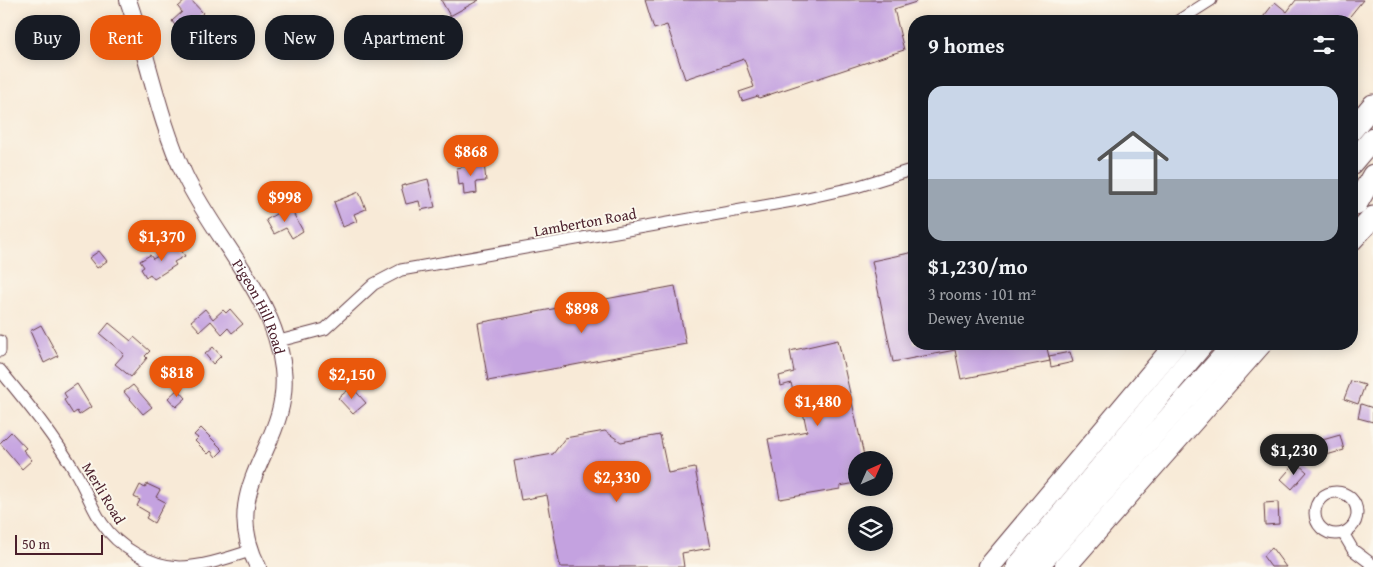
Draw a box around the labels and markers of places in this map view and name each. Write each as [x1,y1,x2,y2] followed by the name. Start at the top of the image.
[441,134,501,177] pin: $868
[255,180,315,223] pin: $998
[121,220,203,262] pin: $1,370
[552,292,612,334] pin: $898
[147,356,207,398] pin: $818
[311,358,393,400] pin: $2,150
[777,384,859,427] pin: $1,480
[1253,434,1335,476] pin: $1,230
[576,460,658,503] pin: $2,330

